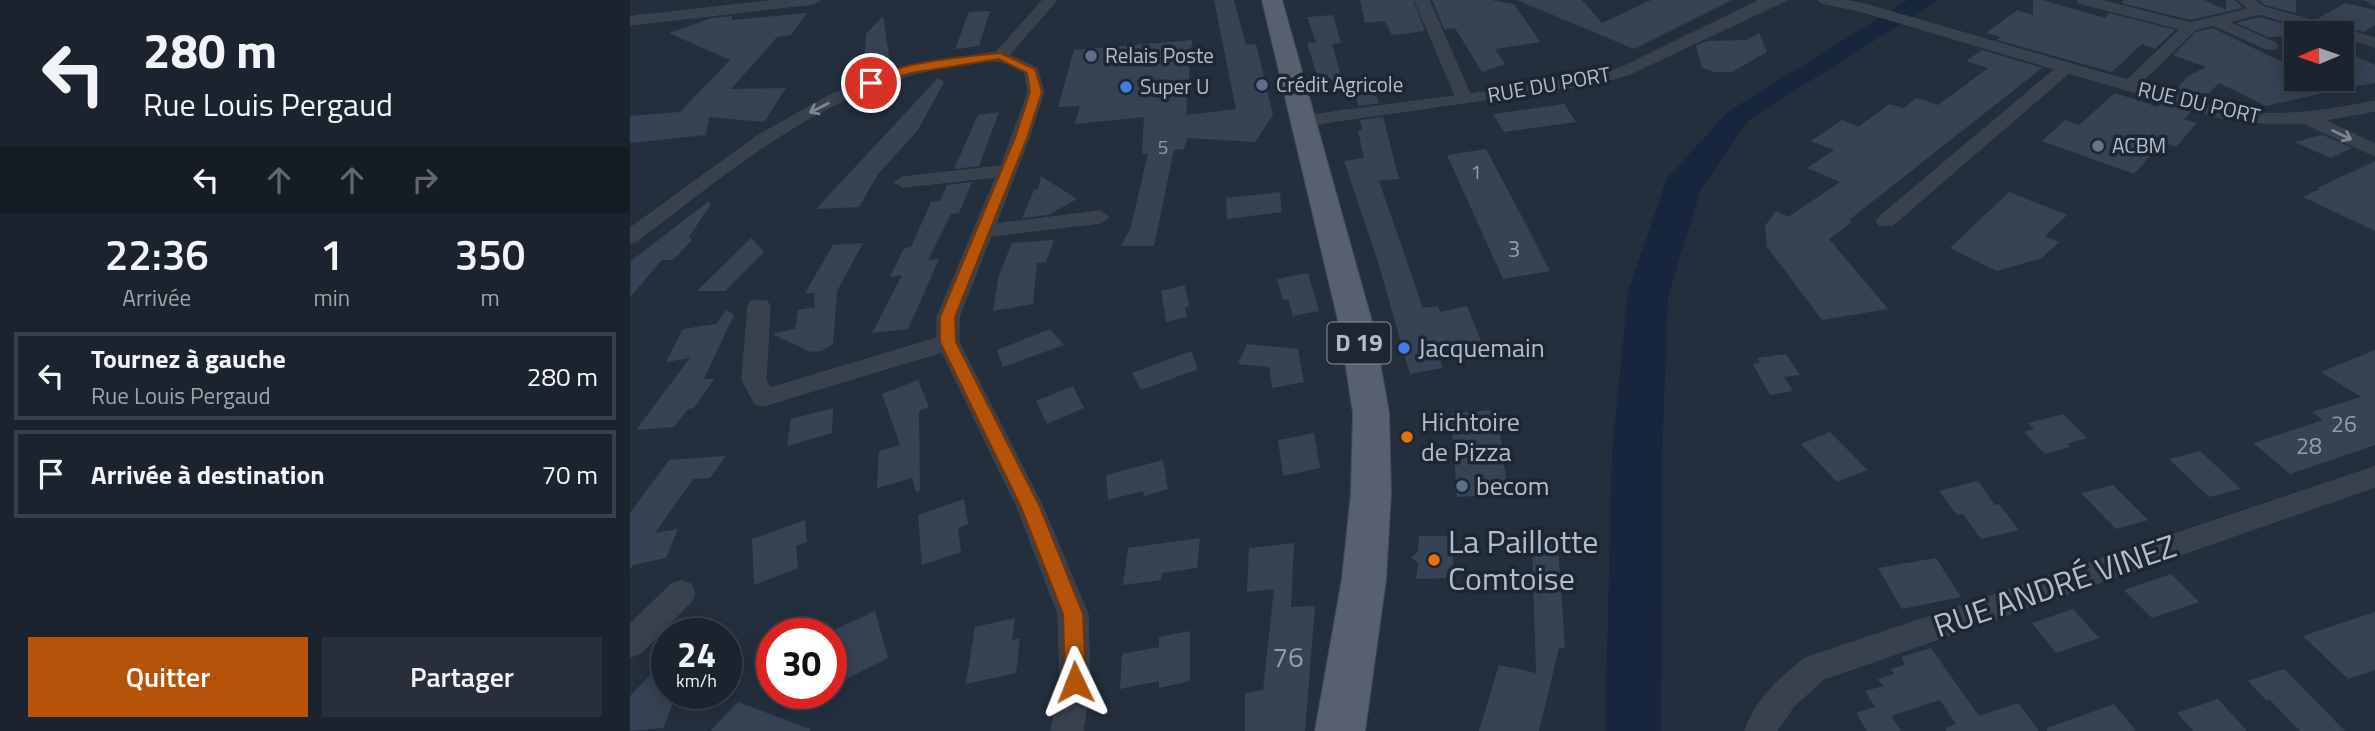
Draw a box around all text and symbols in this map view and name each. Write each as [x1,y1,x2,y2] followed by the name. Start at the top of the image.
[143,12,277,87] text: 280 m
[2284,21,2354,91] north arrow
[2284,21,2354,91] map controls
[28,28,119,119] icon: left
[1105,39,1214,71] place label: Relais Poste
[1083,48,1099,64] marker: Relais Poste
[841,53,901,113] pin
[1485,57,1613,111] street label: RUE DU PORT
[852,64,890,102] icon: arrive
[1276,68,1403,100] place label: Crédit Agricole
[1140,70,1210,102] place label: Super U
[2135,72,2263,132] street label: RUE DU PORT
[1254,77,1270,93] marker: Crédit Agricole
[1118,79,1134,95] marker: Super U
[143,80,393,128] text: Rue Louis Pergaud
[809,101,829,115] one-way arrow
[2112,129,2166,161] place label: ACBM
[2331,129,2352,143] one-way arrow
[1158,132,1168,161] house number: 5
[2090,138,2106,154] marker: ACBM
[1471,157,1481,186] house number: 1
[187,161,225,199] icon: left
[260,161,298,199] icon: ahead
[333,161,371,199] icon: ahead
[406,161,444,199] icon: right
[105,222,209,286] text: 22:36
[320,222,344,286] text: 1
[455,222,525,286] text: 350
[1508,231,1520,266] house number: 3
[122,280,191,315] text: Arrivée
[313,280,350,315] text: min
[480,280,500,315] text: m
[1328,322,1390,364] road number: D 19
[1418,328,1545,367] place label: Jacquemain
[91,339,286,378] text: Tournez à gauche
[1396,340,1412,356] marker: Jacquemain
[32,357,70,395] icon: left
[527,357,598,396] text: 280 m
[91,378,271,413] text: Rue Louis Pergaud
[1421,402,1520,471] place label: Hichtoire de Pizza
[2331,406,2357,441] house number: 26
[2296,428,2322,463] house number: 28
[1399,429,1415,445] marker: Hichtoire de Pizza
[32,455,70,493] icon: arrive
[91,455,325,494] text: Arrivée à destination
[541,455,598,494] text: 70 m
[1476,466,1549,505] place label: becom
[1454,478,1470,494] marker: becom
[1448,517,1598,602] place label: La Paillotte Comtoise
[1927,521,2182,649] street label: RUE ANDRÉ VINEZ
[1426,552,1442,568] marker: La Paillotte Comtoise
[756,618,847,709] speed limit sign: 30
[677,627,716,681] text: 24
[1272,635,1304,678] house number: 76
[28,637,308,717] button: Quitter
[322,637,602,717] button: Partager
[1038,645,1112,719] position arrow
[676,667,717,694] text: km/h

